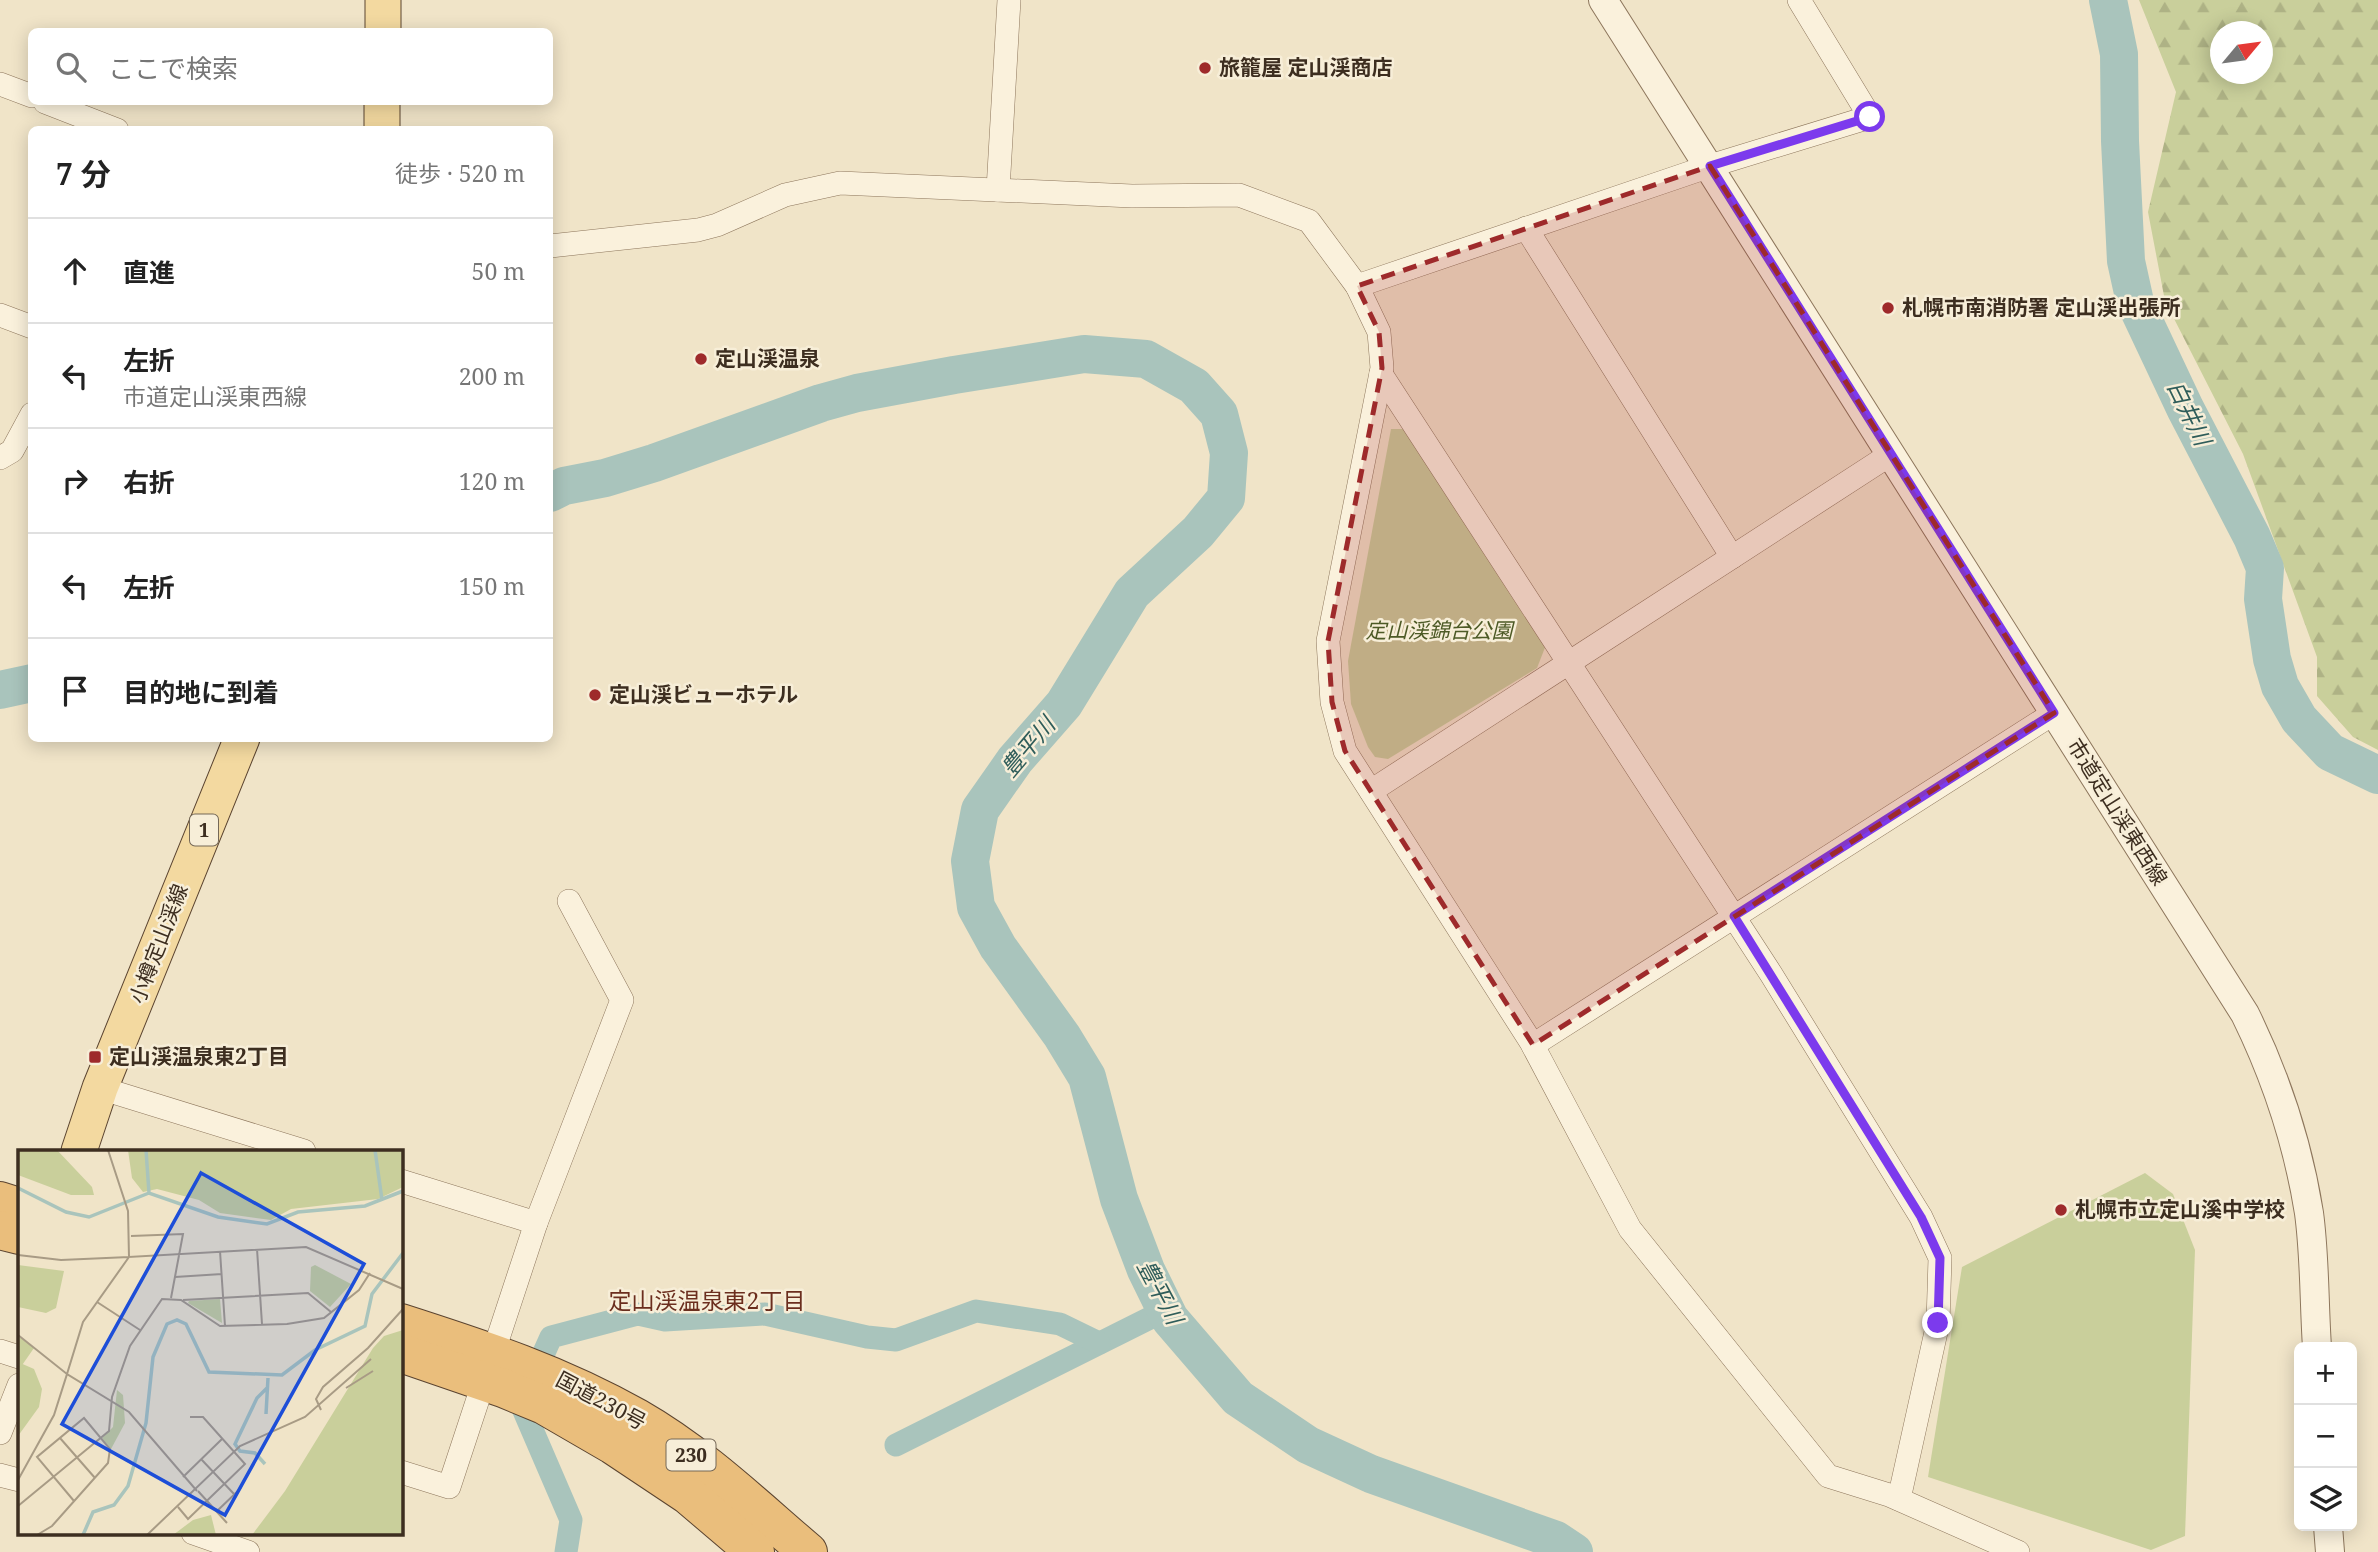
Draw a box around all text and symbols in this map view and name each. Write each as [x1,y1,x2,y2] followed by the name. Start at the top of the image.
[2210,21,2273,84] north arrow
[28,28,553,105] search box
[52,48,90,86] icon: search
[108,50,238,86] text: ここで検索
[1219,53,1392,81] place label: 旅籠屋 定山渓商店
[1197,60,1213,76] marker: 旅籠屋 定山渓商店
[1854,101,1885,132] route start
[56,153,111,194] text: 7 分
[395,157,525,189] text: 徒歩 · 520 m
[56,252,94,290] icon: ahead
[123,254,175,290] text: 直進
[472,255,525,287] text: 50 m
[1902,293,2180,321] place label: 札幌市南消防署 定山渓出張所
[1880,300,1896,316] marker: 札幌市南消防署 定山渓出張所
[123,342,175,378] text: 左折
[715,344,820,372] place label: 定山渓温泉
[693,351,709,367] marker: 定山渓温泉
[56,357,94,395] icon: left
[459,360,525,392] text: 200 m
[2160,375,2221,453] water label: 白井川
[123,380,307,412] text: 市道定山渓東西線
[56,462,94,500] icon: right
[123,464,175,500] text: 右折
[459,465,525,497] text: 120 m
[56,567,94,605] icon: left
[123,569,175,605] text: 左折
[459,570,525,602] text: 150 m
[1366,616,1515,644] park label: 定山渓錦台公園
[56,672,94,710] icon: arrive
[123,674,279,710] text: 目的地に到着
[609,680,798,708] place label: 定山渓ビューホテル
[587,687,603,703] marker: 定山渓ビューホテル
[993,707,1064,783] water label: 豊平川
[2061,733,2174,890] street label: 市道定山渓東西線
[190,814,218,846] road number: 1
[122,880,194,1007] street label: 小樽定山渓線
[109,1042,289,1070] place label: 定山渓温泉東2丁目
[87,1049,103,1065] marker: 定山渓温泉東2丁目
[18,1150,402,1534] inset map
[2075,1195,2285,1223] place label: 札幌市立定山溪中学校
[2053,1202,2069,1218] marker: 札幌市立定山溪中学校
[1131,1254,1193,1332] water label: 豊平川
[609,1284,805,1316] district label: 定山渓温泉東2丁目
[1922,1307,1953,1338] route end
[2294,1342,2357,1531] map controls
[2294,1342,2357,1405] button: +
[552,1365,651,1436] street label: 国道230号
[2294,1405,2357,1468] button: −
[666,1440,716,1470] road number: 230
[2294,1468,2357,1531] button: layers

